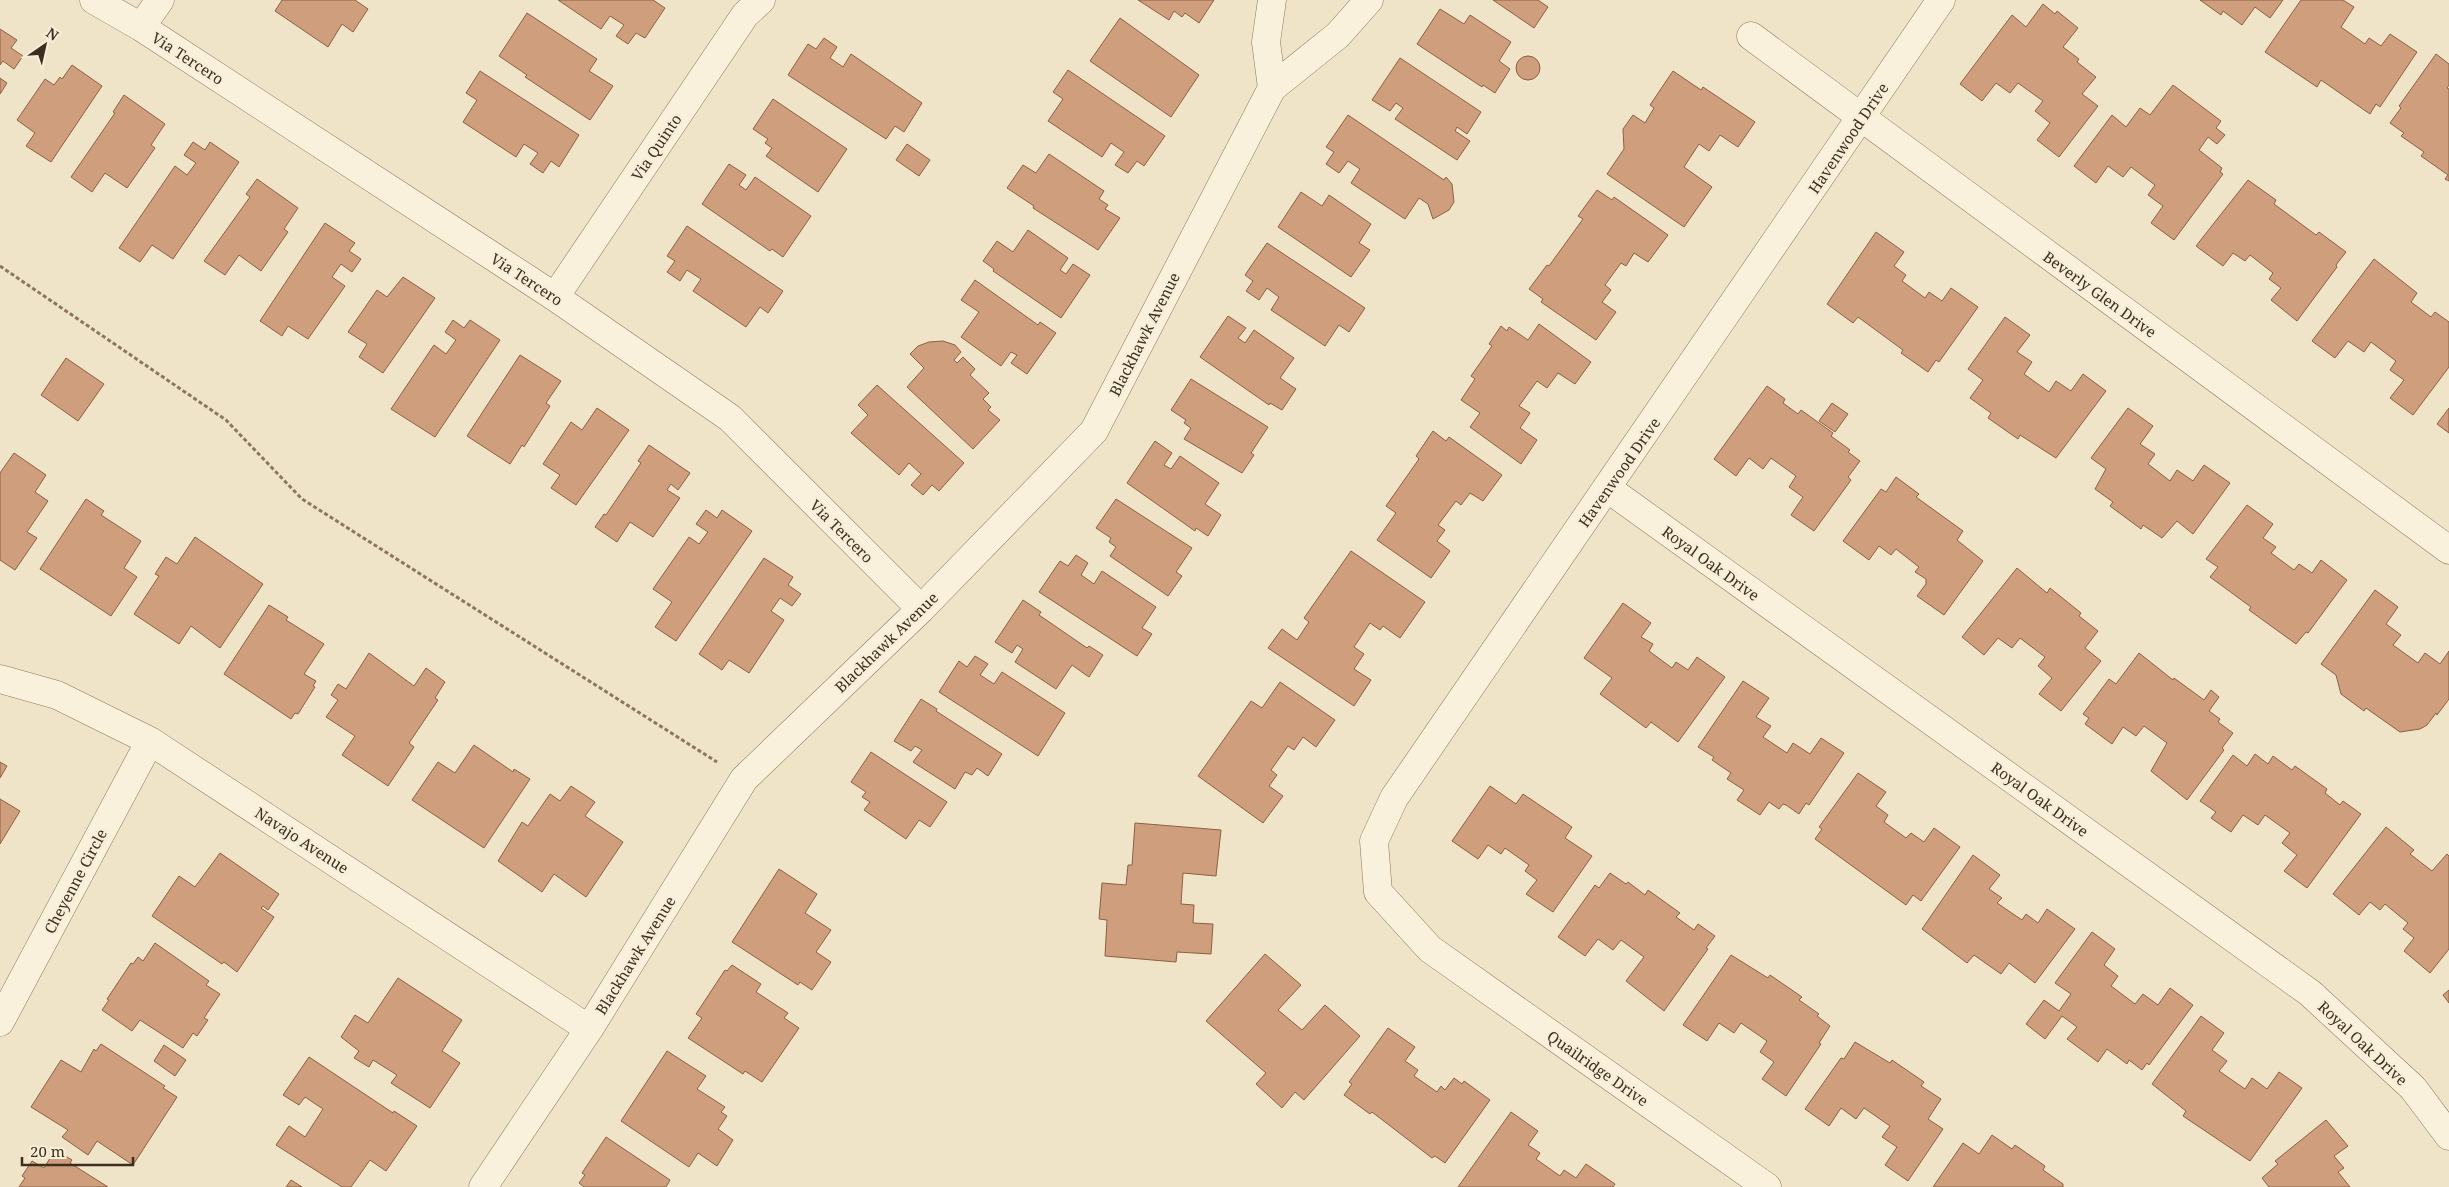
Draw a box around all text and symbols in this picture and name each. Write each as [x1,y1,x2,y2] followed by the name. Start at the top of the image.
[20,20,70,70] north arrow
[43,23,62,45] text: N
[148,27,228,89] street label: Via Tercero
[1803,79,1893,197] street label: Havenwood Drive
[626,110,686,184] street label: Via Quinto
[2039,246,2161,342] street label: Beverly Glen Drive
[487,248,567,310] street label: Via Tercero
[1104,269,1184,399] street label: Blackhawk Avenue
[1574,413,1664,531] street label: Havenwood Drive
[806,495,878,567] street label: Via Tercero
[1658,521,1764,605] street label: Royal Oak Drive
[830,587,942,697] street label: Blackhawk Avenue
[1987,757,2093,841] street label: Royal Oak Drive
[251,802,353,878] street label: Navajo Avenue
[39,825,111,937] street label: Cheyenne Circle
[590,892,680,1018] street label: Blackhawk Avenue
[2314,996,2412,1090] street label: Royal Oak Drive
[1543,1026,1653,1110] street label: Quailridge Drive
[22,1134,134,1166] scale bar
[30,1141,65,1161] text: 20 m

